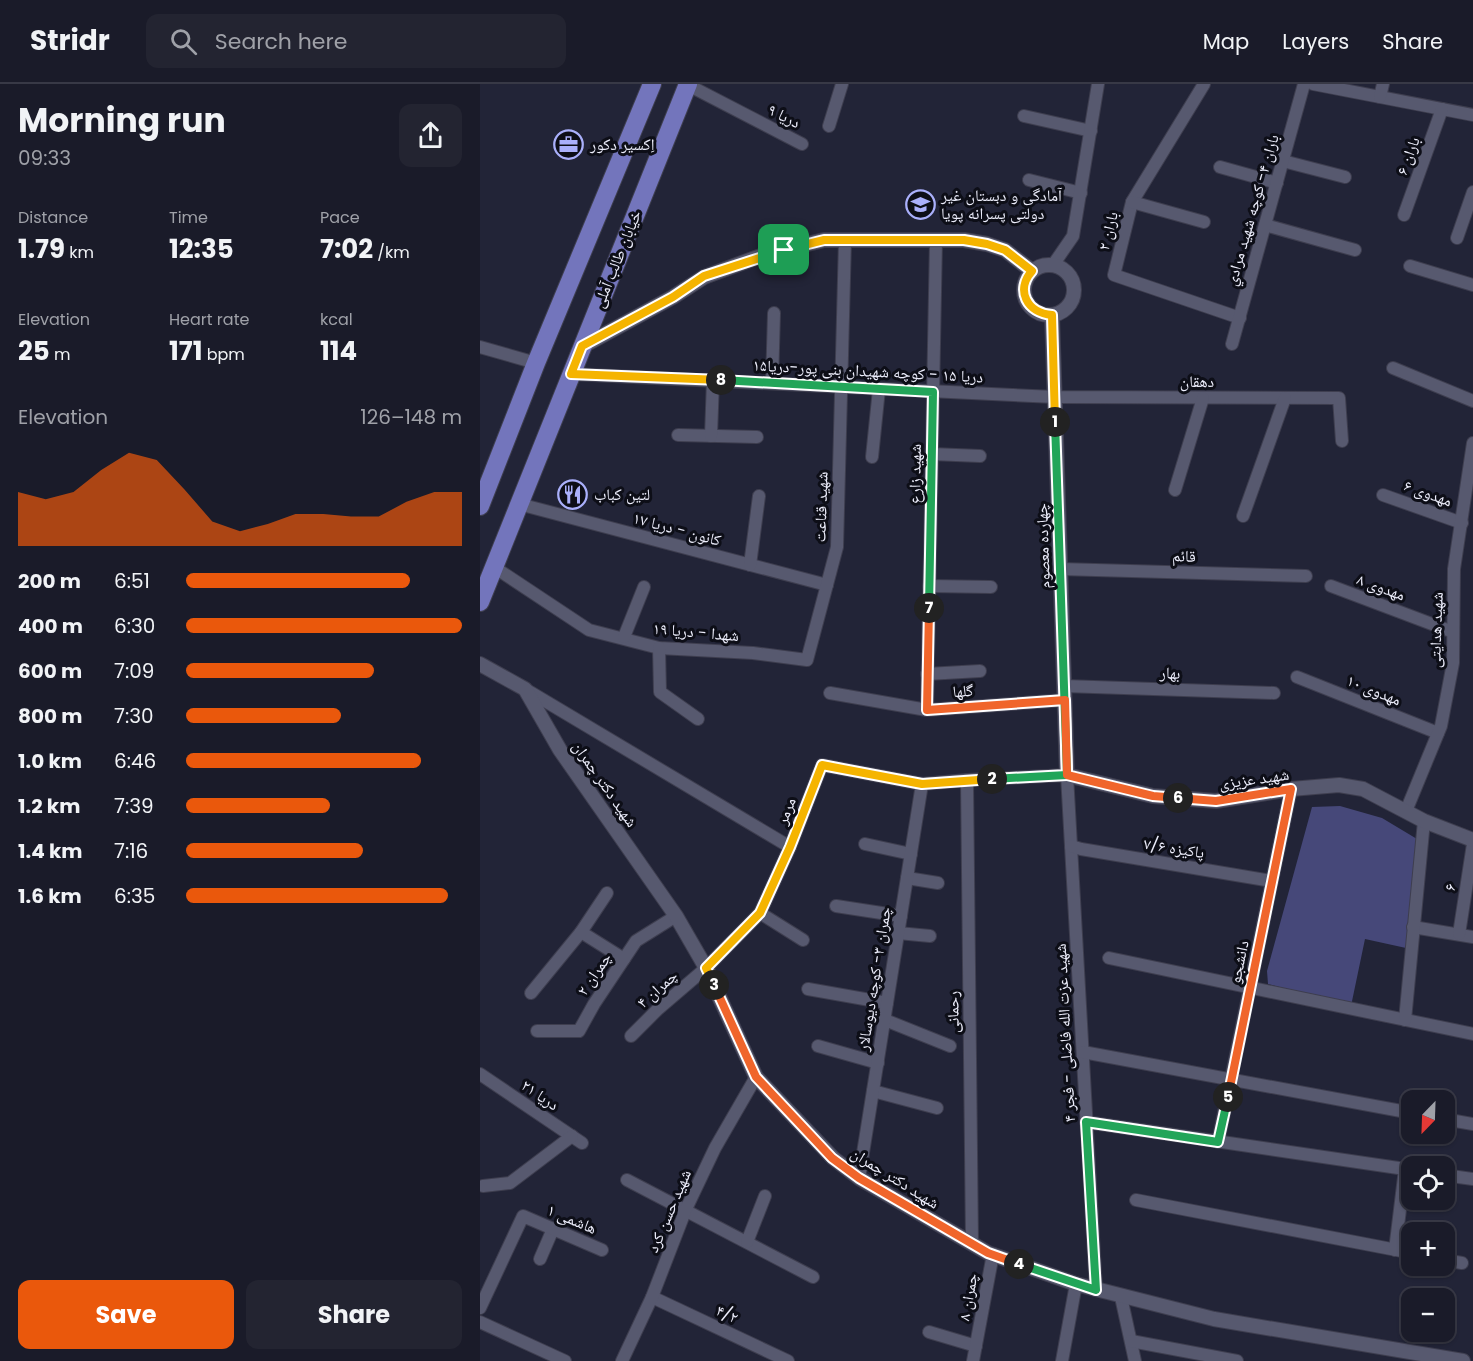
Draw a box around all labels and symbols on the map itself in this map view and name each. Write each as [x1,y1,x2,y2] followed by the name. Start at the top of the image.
[764,98,804,134] street label: دریا ۹
[553,128,585,160] office icon: اِکسیر دکور
[1219,132,1286,289] street label: باران ۴- كوچه شهيد مرادي
[589,133,655,156] place label: اِکسیر دکور
[1390,134,1426,178] street label: باران ۶
[940,184,1063,225] place label: آمادگی و دبستان غیر دولتی پسرانه پویا
[904,188,936,220] school or university icon: آمادگی و دبستان غیر دولتی پسرانه پویا
[587,207,647,311] street label: خیابان طالب آملی
[1092,209,1124,253] street label: باران ۲
[758,224,809,275] pin
[752,353,984,389] street label: دریا ۱۵ - كوچه شهيدان بنی پور-دريا۱۵
[706,365,736,395] pin: 8
[1180,370,1214,393] street label: دهقان
[1040,407,1070,437] pin: 1
[903,444,927,504] street label: شهید زارع
[808,471,834,543] street label: شهید قناعت
[1401,474,1455,512] street label: مهدوی ۶
[557,478,589,510] restaurant icon: لتین کباب
[594,483,650,506] place label: لتین کباب
[1030,503,1056,589] street label: چهارده معصوم
[630,506,724,552] street label: کانون - دریا ۱۷
[1172,544,1196,568] street label: قائم
[1354,568,1408,606] street label: مهدوی ۸
[1423,592,1449,668] street label: شهید هدایتی
[914,593,944,623] pin: 7
[652,617,740,647] street label: شهدا - دریا ۱۹
[1158,661,1181,685] street label: بهار
[1343,669,1405,711] street label: مهدوی ۱۰
[952,679,974,703] street label: گلها
[567,736,643,832] street label: شهید دکتر چمران
[1217,763,1291,795] street label: شهید عزیزی
[977,764,1007,794] pin: 2
[1163,783,1193,813] pin: 6
[770,794,802,829] street label: مرمر
[1142,832,1206,864] street label: پاکیزه ۷/۶
[1438,882,1462,892] street label: ۶
[851,905,897,1054] street label: چمران ۳- كوچه ديوسالار
[1223,938,1255,986] street label: دانشجو
[1049,943,1081,1123] street label: شهید عزت الله فاضلی - فجر ۴
[571,948,617,1000] street label: چمران ۲
[632,964,682,1014] street label: چمران ۴
[699,970,729,1000] pin: 3
[941,991,965,1033] street label: رحمانی
[517,1074,563,1116] street label: دریا ۲۱
[1213,1082,1243,1112] pin: 5
[1401,1090,1455,1144] north arrow
[846,1142,944,1214] street label: شهید دکتر چمران
[641,1166,697,1256] street label: شهید حسن کرد
[544,1198,600,1240] street label: هاشمی ۱
[1004,1249,1034,1279] pin: 4
[953,1271,983,1323] street label: چمران ۸
[712,1299,742,1329] street label: ۴/۲

